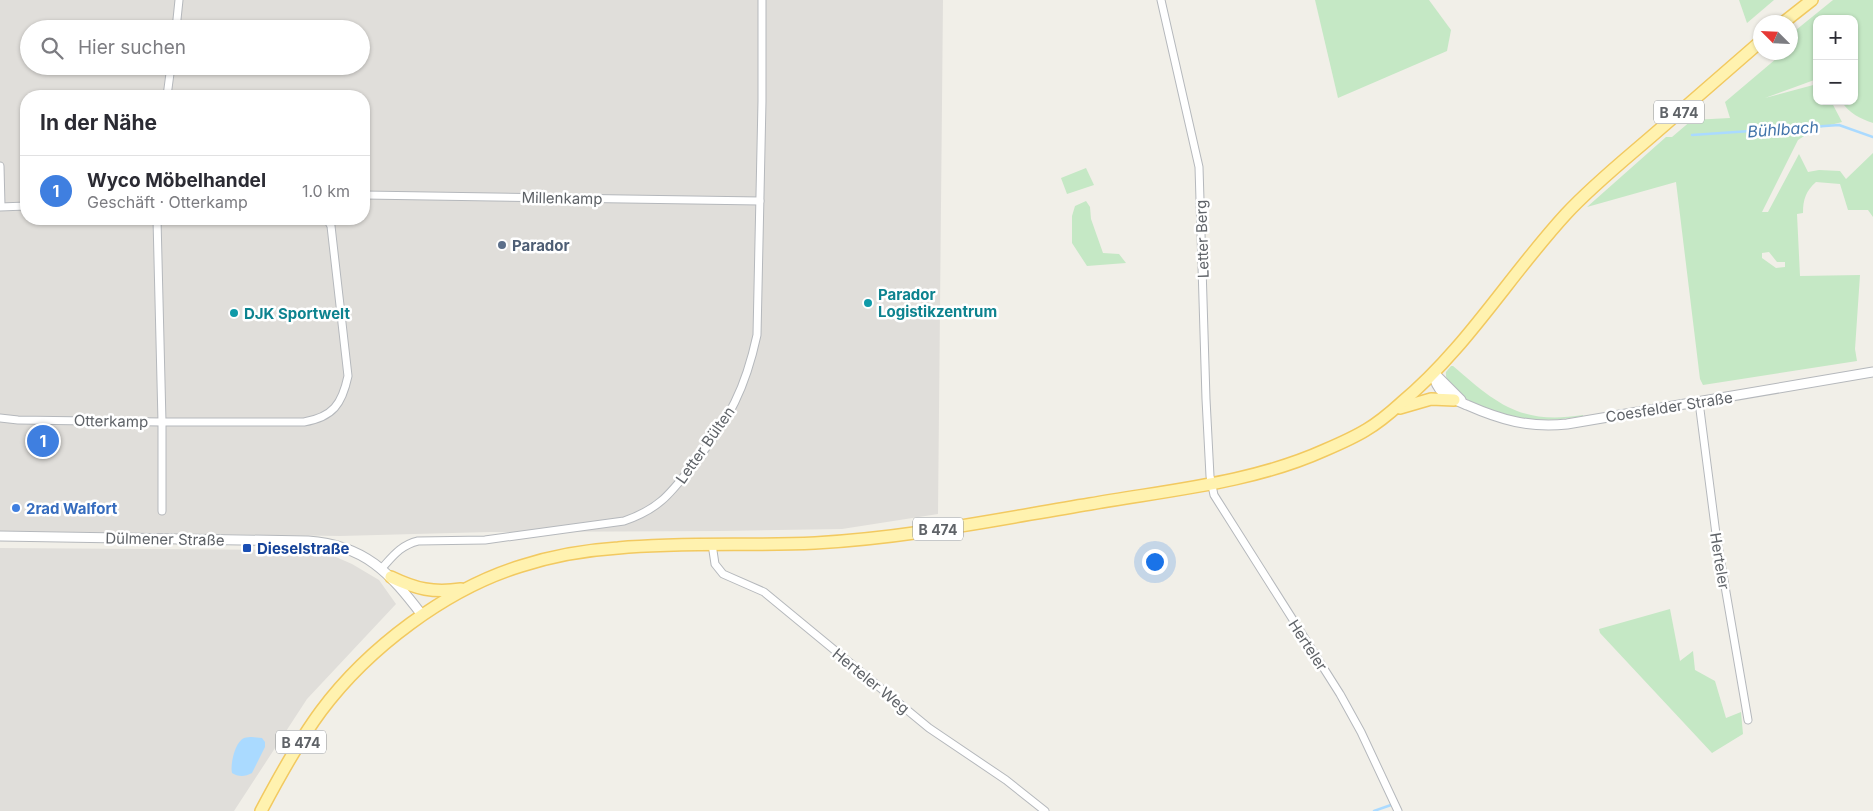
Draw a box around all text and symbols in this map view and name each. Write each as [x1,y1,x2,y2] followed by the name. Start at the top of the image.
[1753,15,1798,60] north arrow
[1813,15,1858,105] map controls
[1813,15,1858,60] button: +
[20,20,370,75] search box
[38,34,66,62] icon: search
[78,36,186,59] text: Hier suchen
[1813,60,1858,105] button: −
[1654,100,1704,124] road number: B 474
[40,110,157,135] text: In der Nähe
[1747,117,1819,141] water label: Bühlbach
[87,169,266,192] text: Wyco Möbelhandel
[53,181,59,201] text: 1
[302,181,350,201] text: 1.0 km
[521,188,603,208] street label: Millenkamp
[87,192,248,212] text: Geschäft · Otterkamp
[1191,200,1213,278] street label: Letter Berg
[512,236,570,255] place label: Parador
[496,239,508,251] marker: Parador
[878,285,997,321] place label: Parador Logistikzentrum
[862,297,874,309] marker: Parador Logistikzentrum
[244,304,350,323] place label: DJK Sportwelt
[228,307,240,319] marker: DJK Sportwelt
[1604,388,1734,426] street label: Coesfelder Straße
[671,403,739,487] street label: Letter Bülten
[74,411,148,431] street label: Otterkamp
[27,422,59,460] pin: 1
[26,499,118,518] place label: 2rad Walfort
[10,502,22,514] marker: 2rad Walfort
[913,518,963,540] road number: B 474
[105,528,225,550] street label: Dülmener Straße
[1706,531,1734,591] street label: Herteler
[257,539,350,558] place label: Dieselstraße
[241,542,253,554] marker: Dieselstraße
[1142,549,1168,575] your location
[1284,616,1332,674] street label: Herteler
[829,644,913,718] street label: Herteler Weg
[276,730,326,754] road number: B 474

